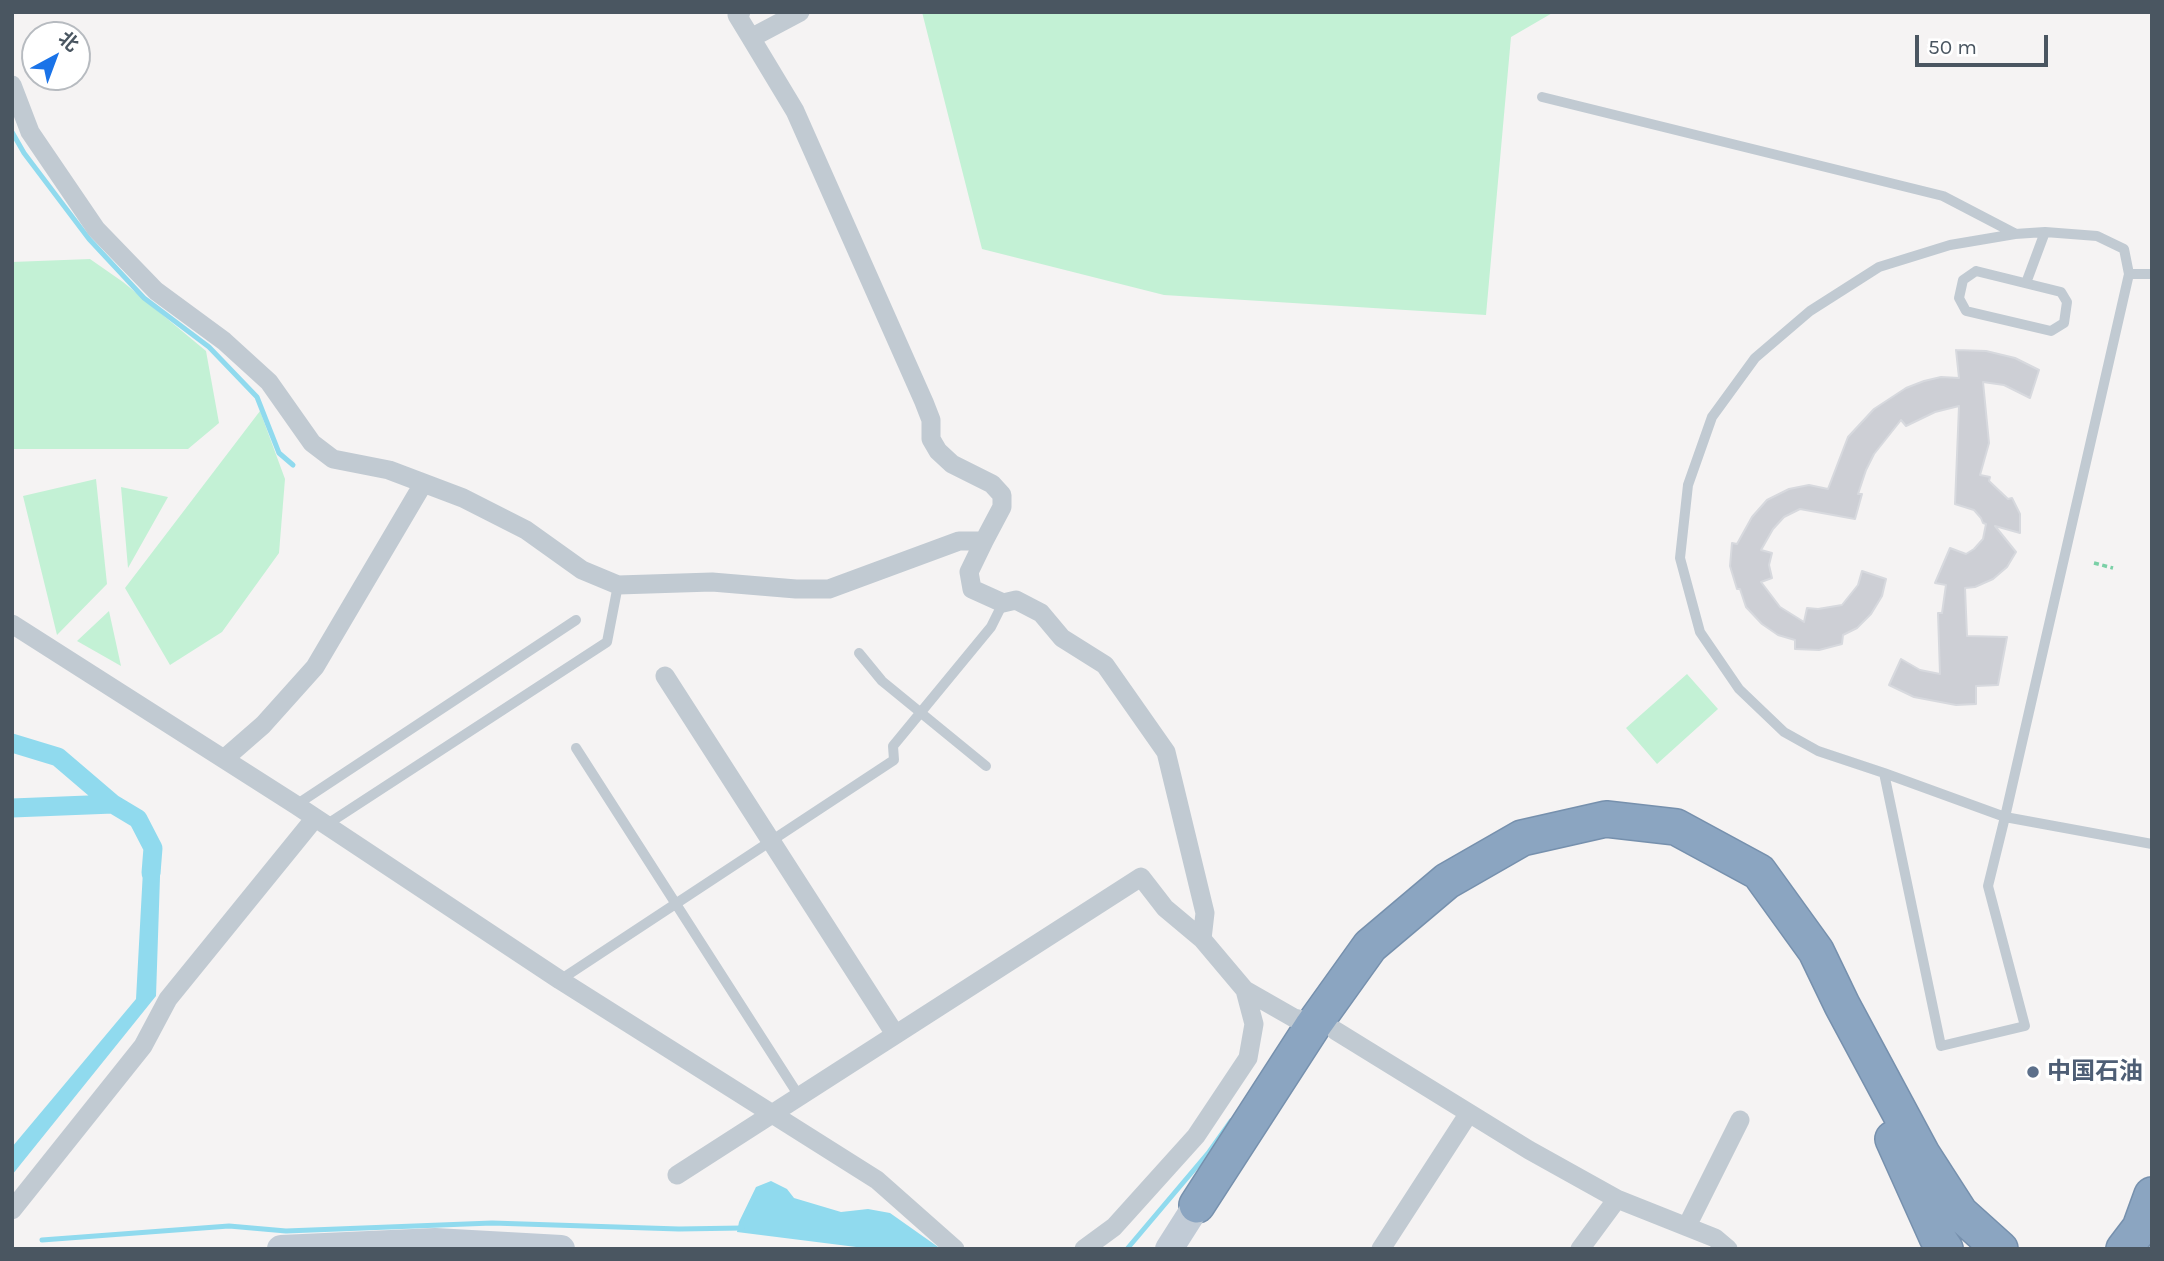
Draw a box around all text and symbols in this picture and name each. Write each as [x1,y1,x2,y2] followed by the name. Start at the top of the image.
[21,21,91,91] north arrow
[1919,21,2052,65] scale bar
[54,27,83,56] text: 北
[1928,35,1977,59] text: 50 m
[2047,1058,2143,1086] place label: 中国石油
[2025,1064,2041,1080] marker: 中国石油

